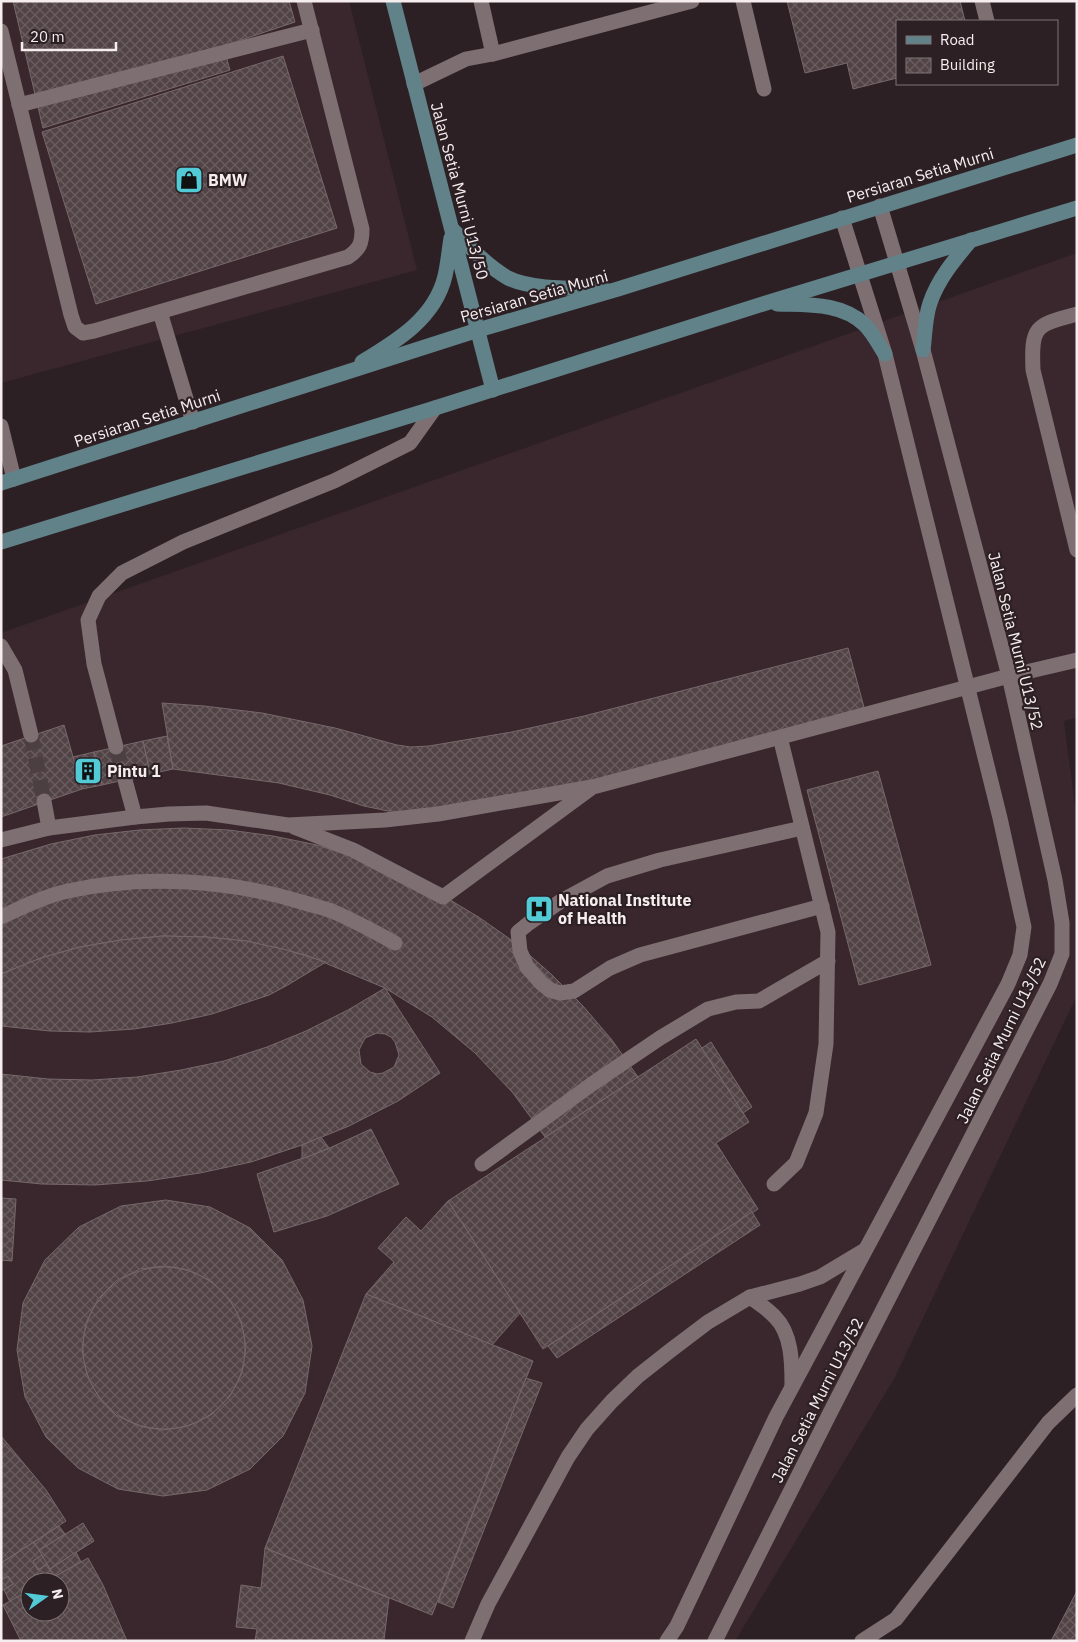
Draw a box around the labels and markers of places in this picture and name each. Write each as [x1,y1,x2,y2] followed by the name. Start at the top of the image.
[174,165,204,195] shop icon: BMW
[208,170,248,190] place label: BMW
[73,756,103,786] building icon: Pintu 1
[107,761,161,781] place label: Pintu 1
[558,890,691,928] place label: National Institute of Health
[524,894,554,924] hospital icon: National Institute of Health

